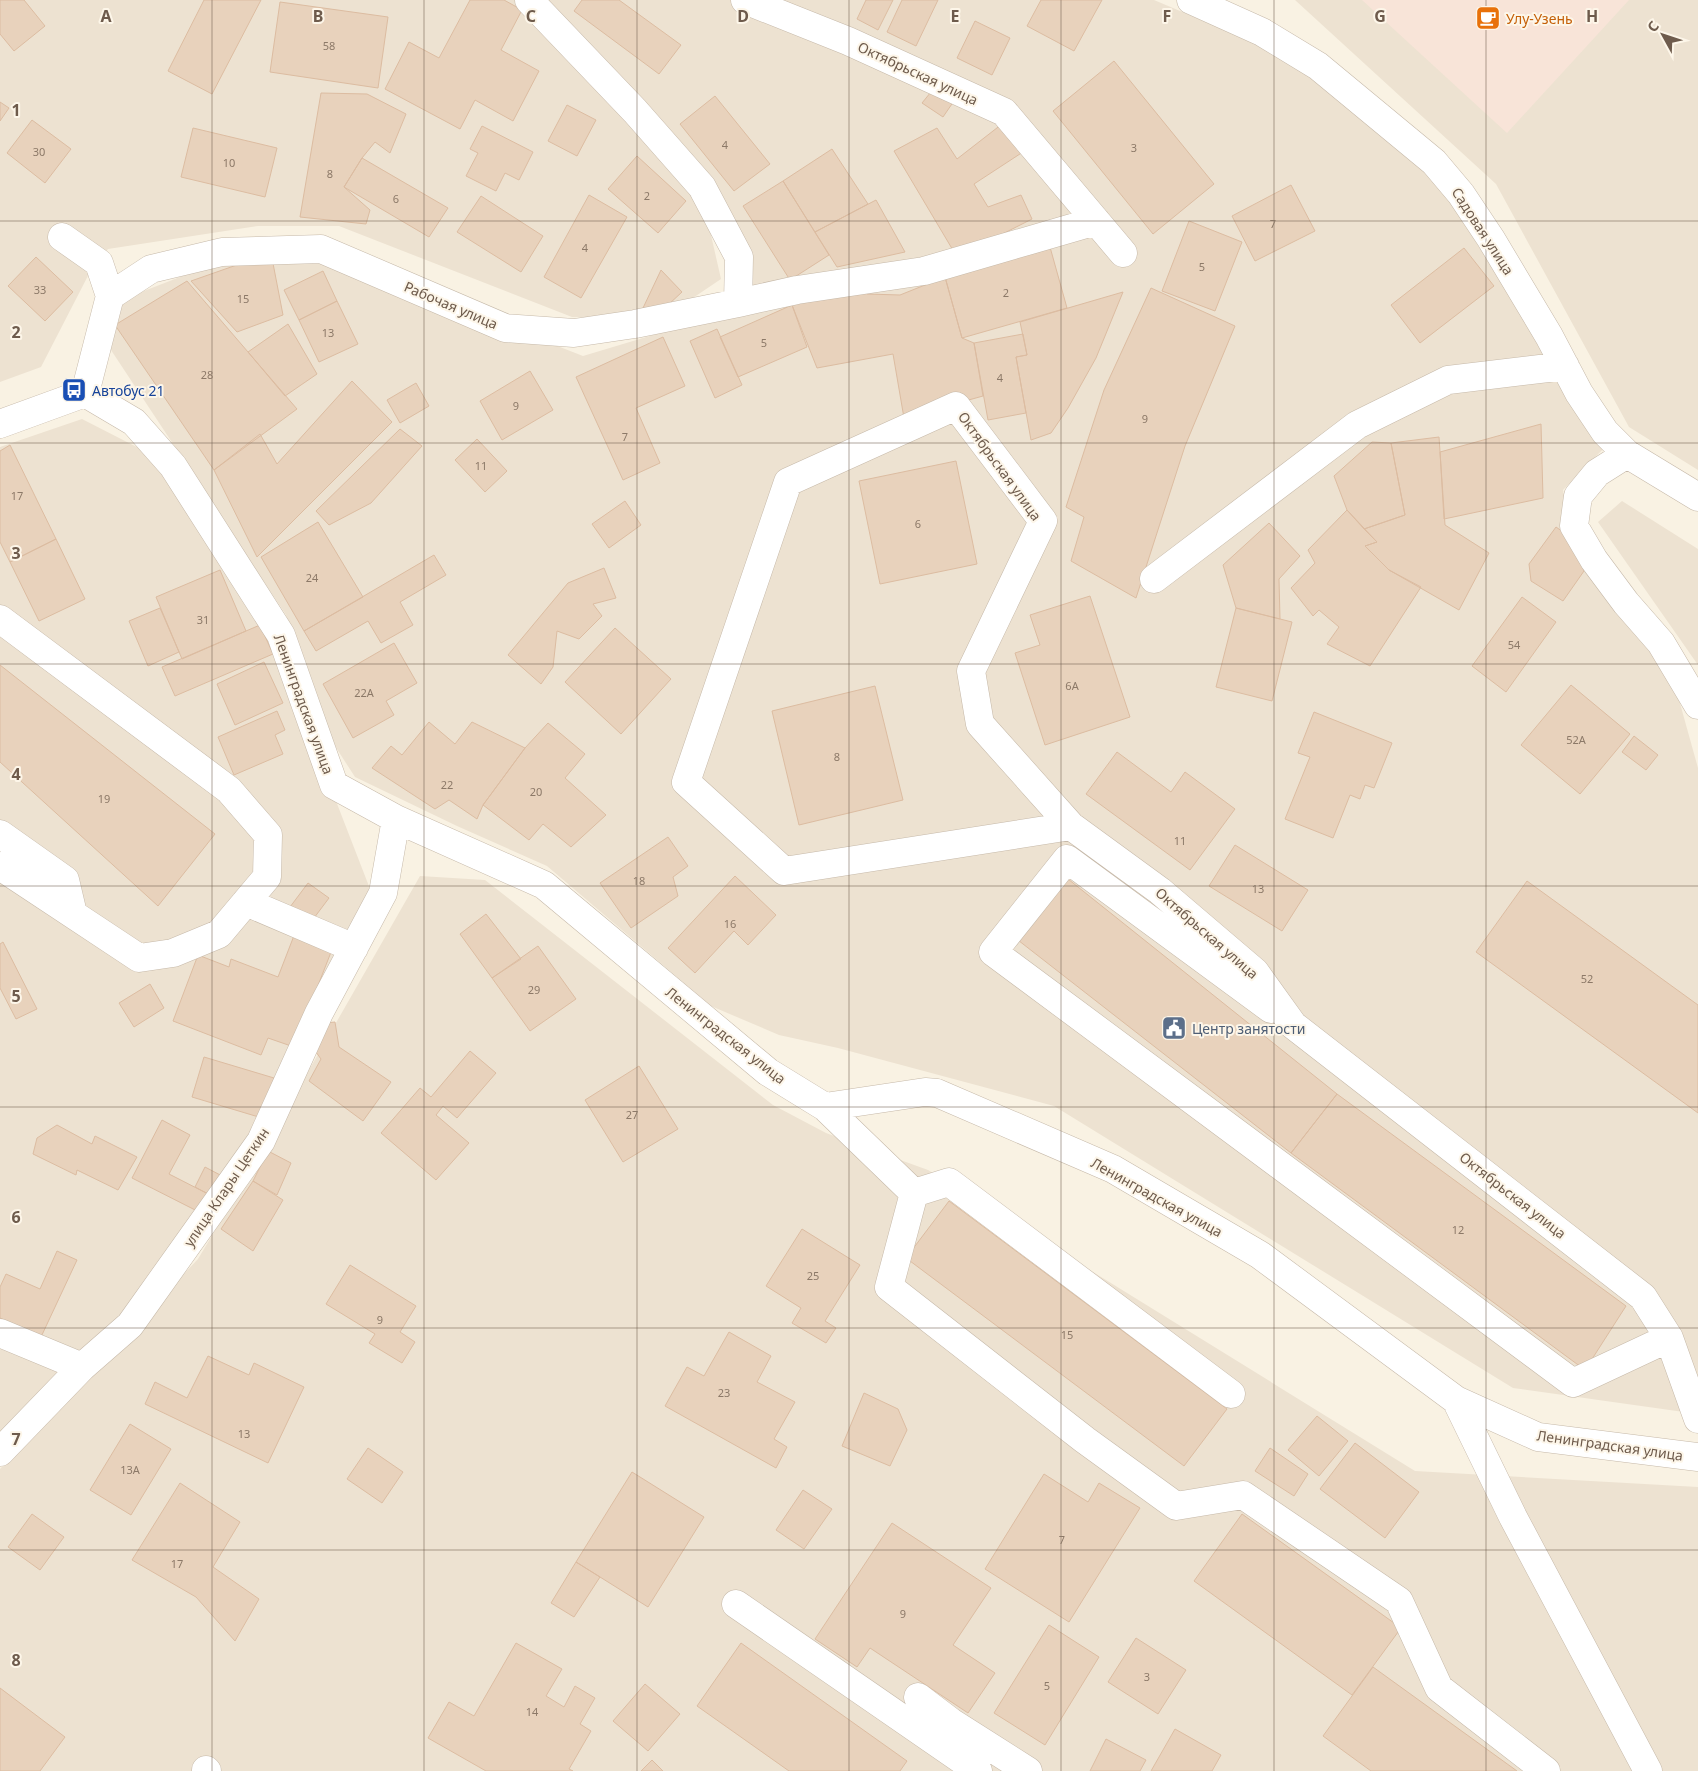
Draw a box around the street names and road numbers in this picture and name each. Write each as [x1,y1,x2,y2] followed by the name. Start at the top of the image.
[855,37,981,109] street label: Октябрьская улица
[1448,184,1518,278] street label: Садовая улица
[401,277,501,333] street label: Рабочая улица
[954,408,1046,524] street label: Октябрьская улица
[270,631,338,777] street label: Ленинградская улица
[1152,883,1262,983] street label: Октябрьская улица
[662,982,790,1088] street label: Ленинградская улица
[179,1124,273,1250] street label: улица Клары Цеткин
[1456,1147,1570,1243] street label: Октябрьская улица
[1088,1153,1226,1241] street label: Ленинградская улица
[1536,1425,1684,1465] street label: Ленинградская улица

